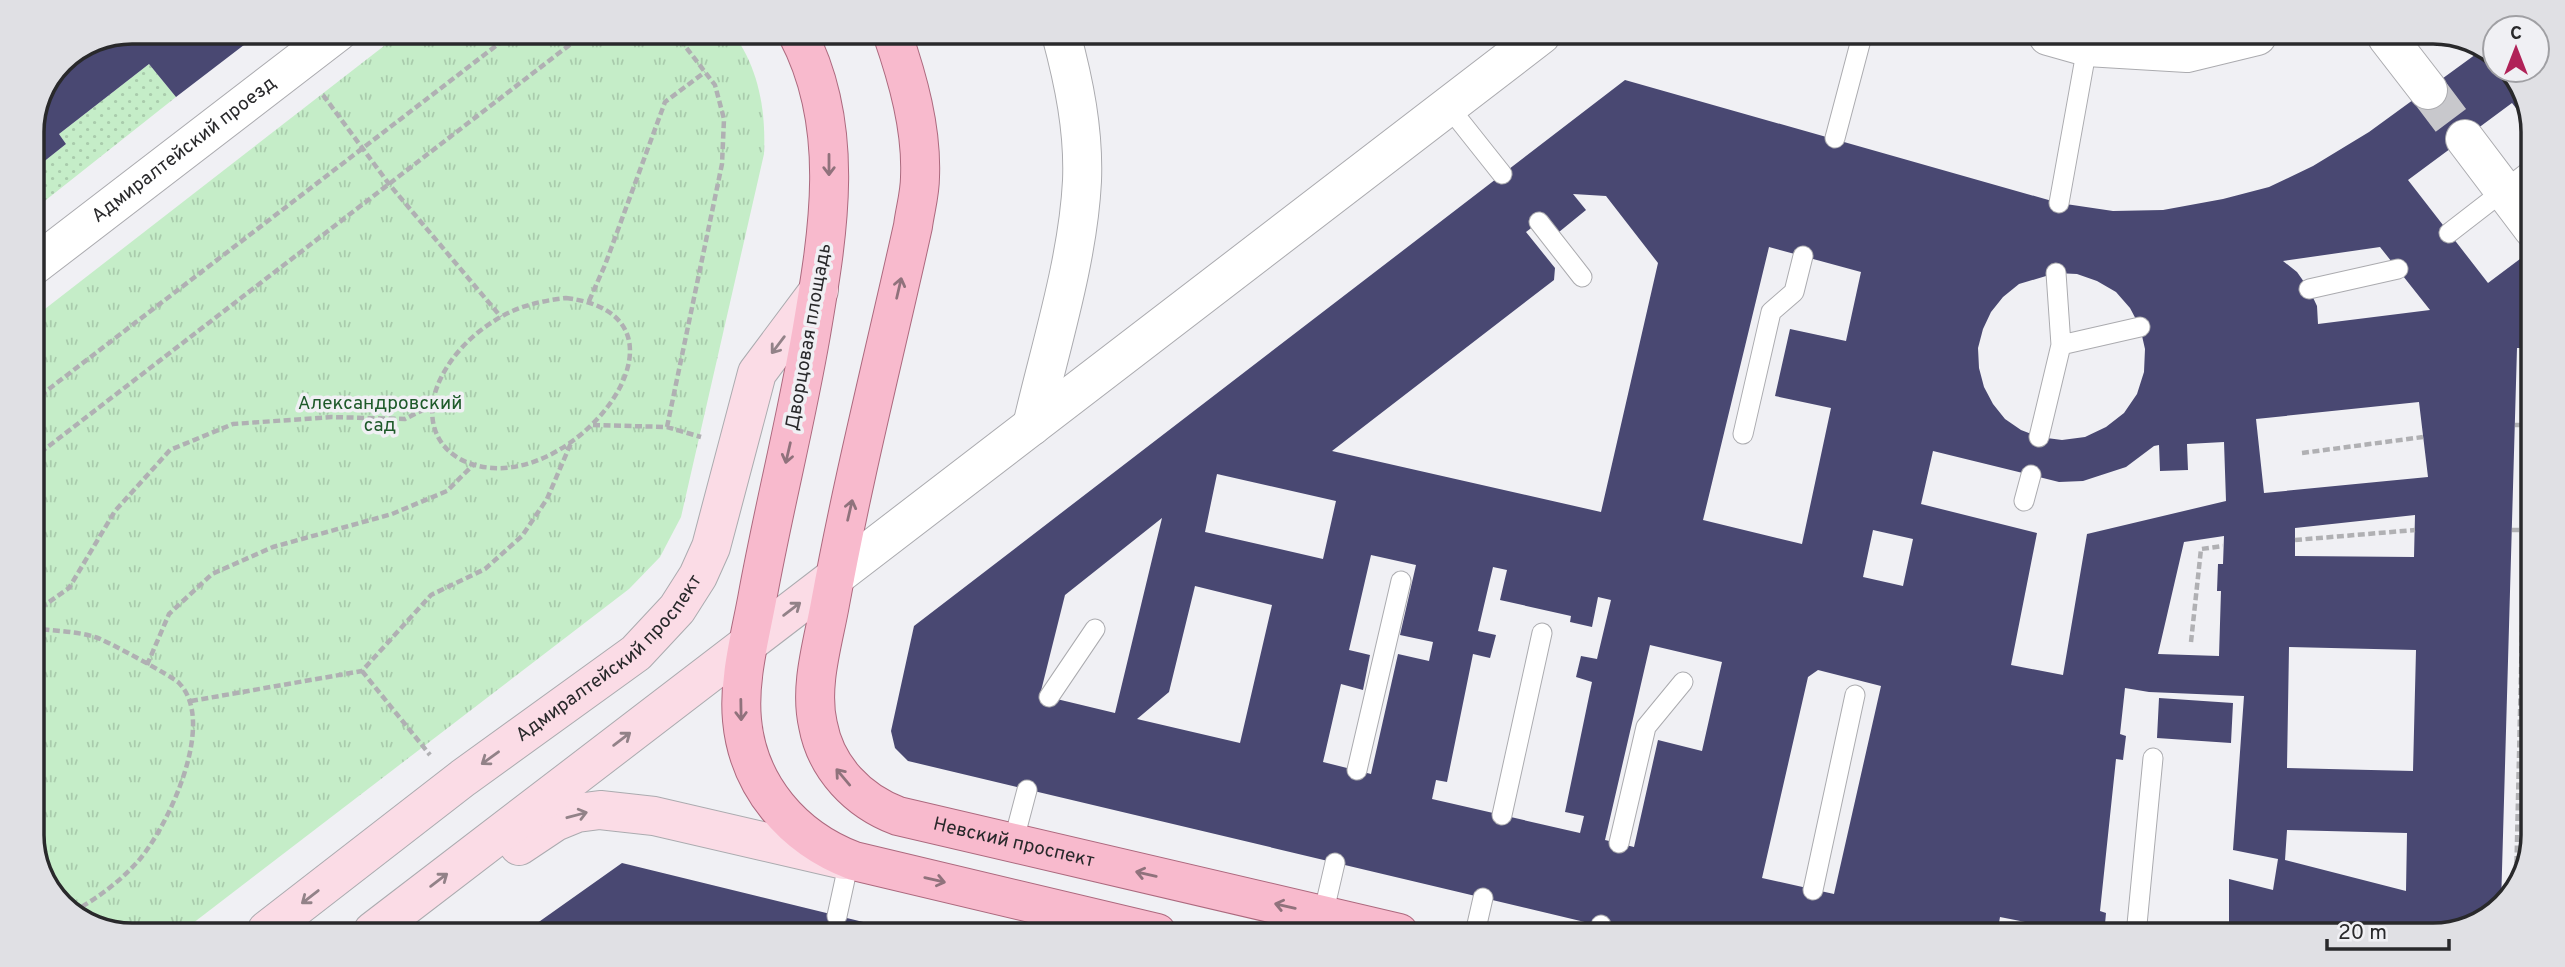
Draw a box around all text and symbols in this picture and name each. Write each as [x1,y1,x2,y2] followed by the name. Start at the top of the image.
[2481,14,2551,84] north arrow
[2510,22,2522,46] text: С
[87,72,281,228] street label: Адмиралтейский проезд
[822,153,836,176] one-way arrow
[781,241,837,433] street label: Дворцовая площадь
[893,277,907,300] one-way arrow
[771,335,785,354] one-way arrow
[298,392,462,438] park label: Александровский сад
[780,441,794,464] one-way arrow
[844,499,857,522] one-way arrow
[511,570,708,748] street label: Адмиралтейский проспект
[782,602,801,617] one-way arrow
[735,698,748,721] one-way arrow
[613,732,631,747] one-way arrow
[481,751,500,765] one-way arrow
[835,769,851,787] one-way arrow
[565,808,588,821] one-way arrow
[931,813,1097,874] street label: Невский проспект
[1135,867,1158,880] one-way arrow
[429,873,448,887] one-way arrow
[923,874,946,888] one-way arrow
[301,889,319,904] one-way arrow
[1274,899,1297,913] one-way arrow
[2327,908,2450,952] scale bar
[2338,920,2387,947] text: 20 m

